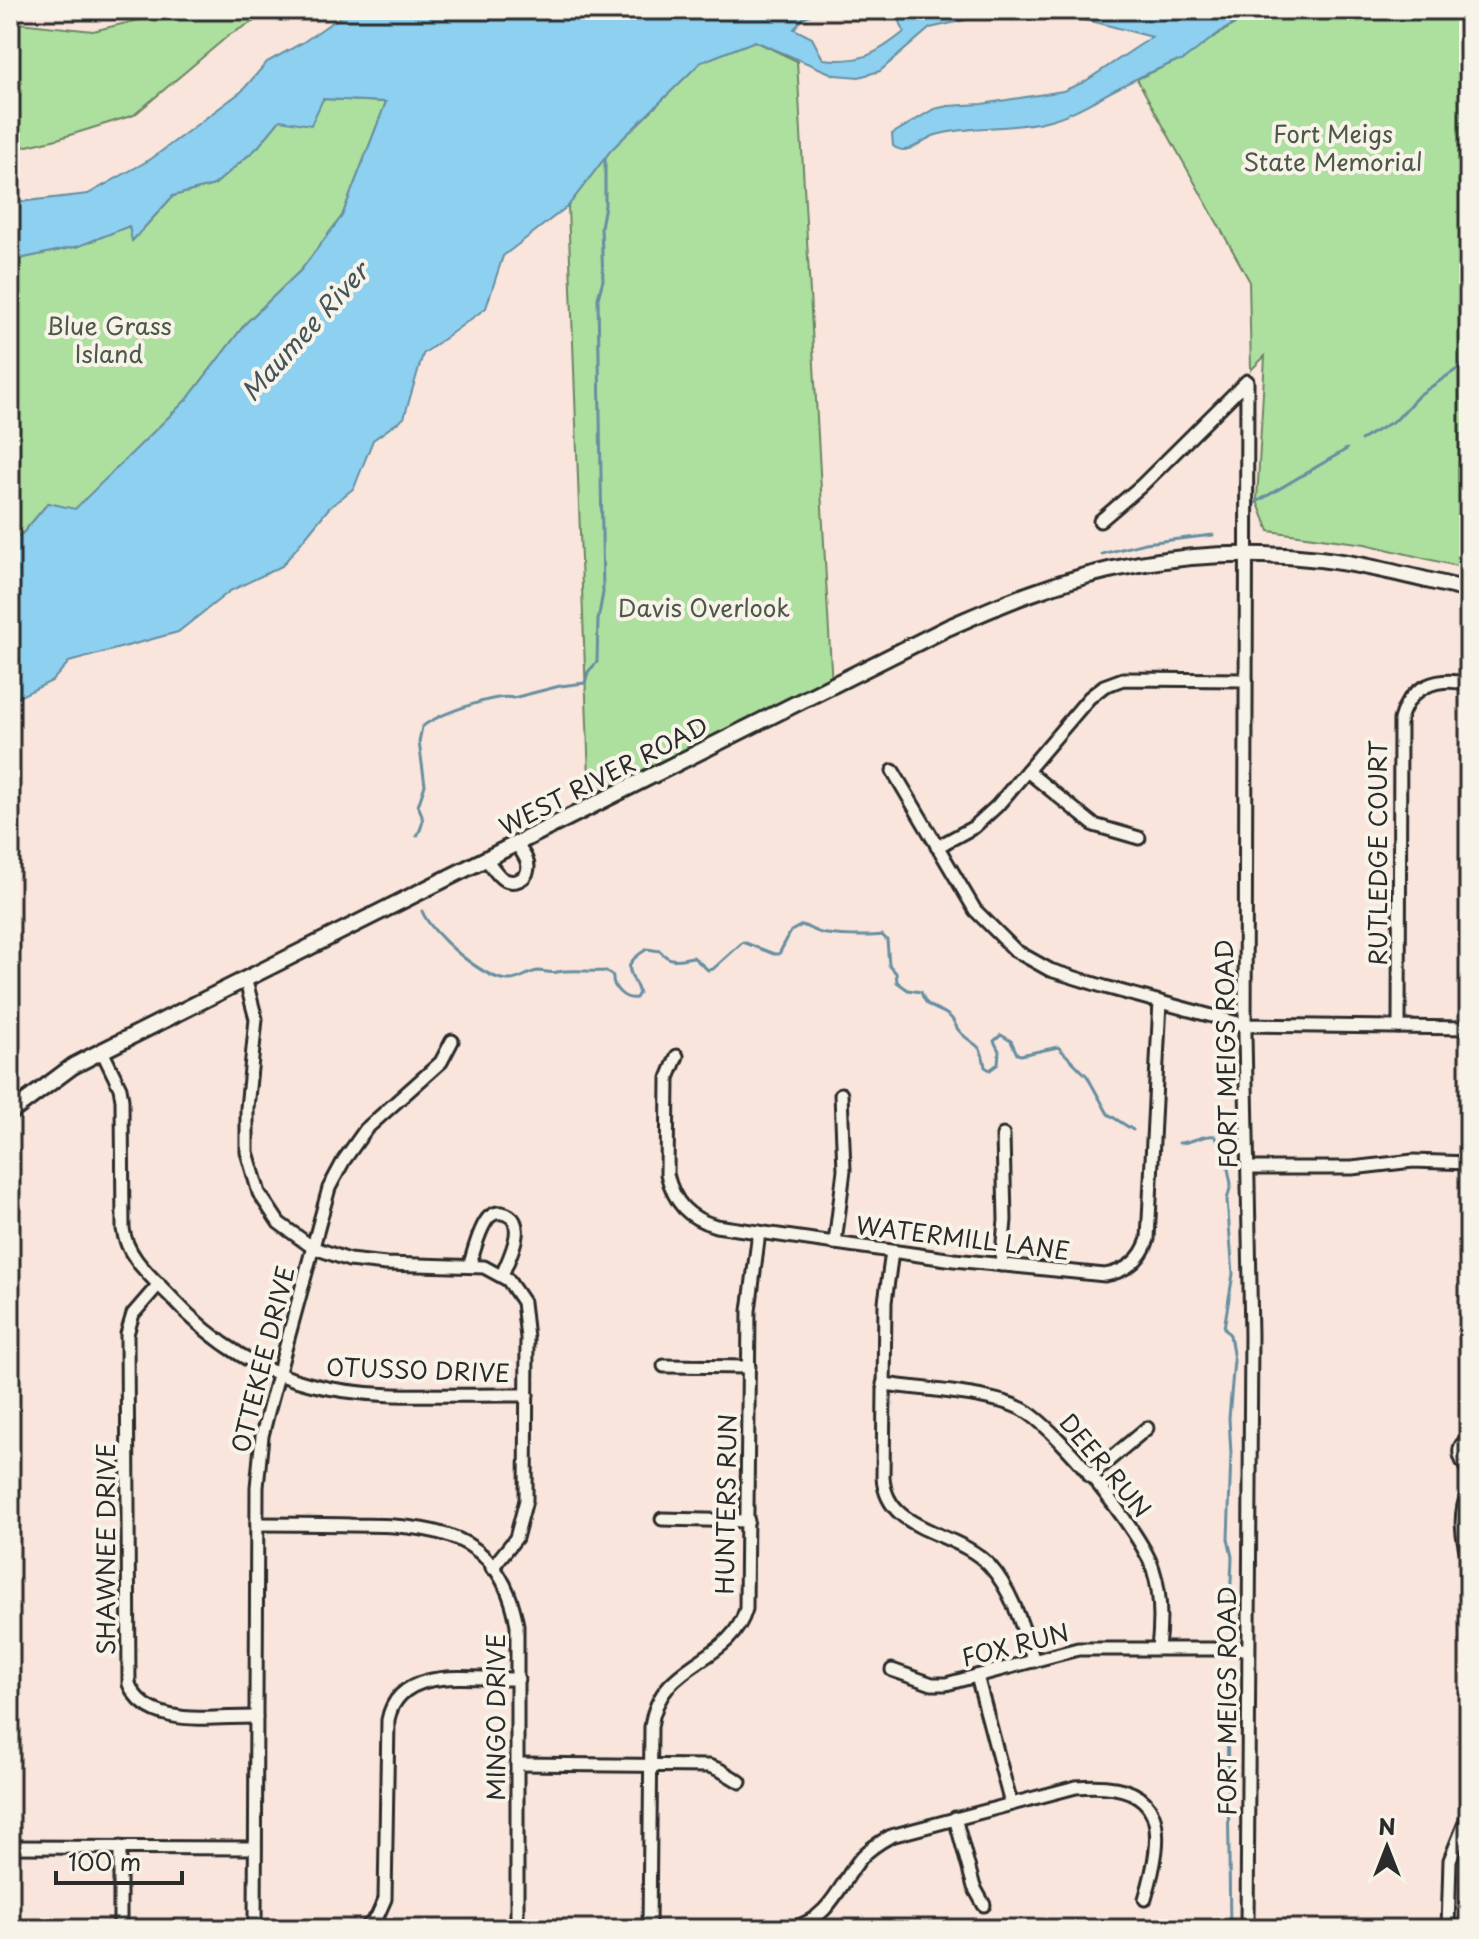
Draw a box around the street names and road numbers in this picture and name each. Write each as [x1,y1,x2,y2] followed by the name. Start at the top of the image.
[492,707,714,843] street label: WEST RIVER ROAD
[1359,740,1395,966] street label: RUTLEDGE COURT
[1205,939,1245,1169] street label: FORT MEIGS ROAD
[854,1206,1072,1268] street label: WATERMILL LANE
[221,1262,303,1456] street label: OTTEKEE DRIVE
[326,1348,510,1390] street label: OTUSSO DRIVE
[1052,1405,1160,1525] street label: DEER RUN
[705,1413,745,1595] street label: HUNTERS RUN
[87,1443,123,1655] street label: SHAWNEE DRIVE
[1208,1586,1244,1816] street label: FORT MEIGS ROAD
[957,1613,1073,1675] street label: FOX RUN
[477,1633,513,1801] street label: MINGO DRIVE

